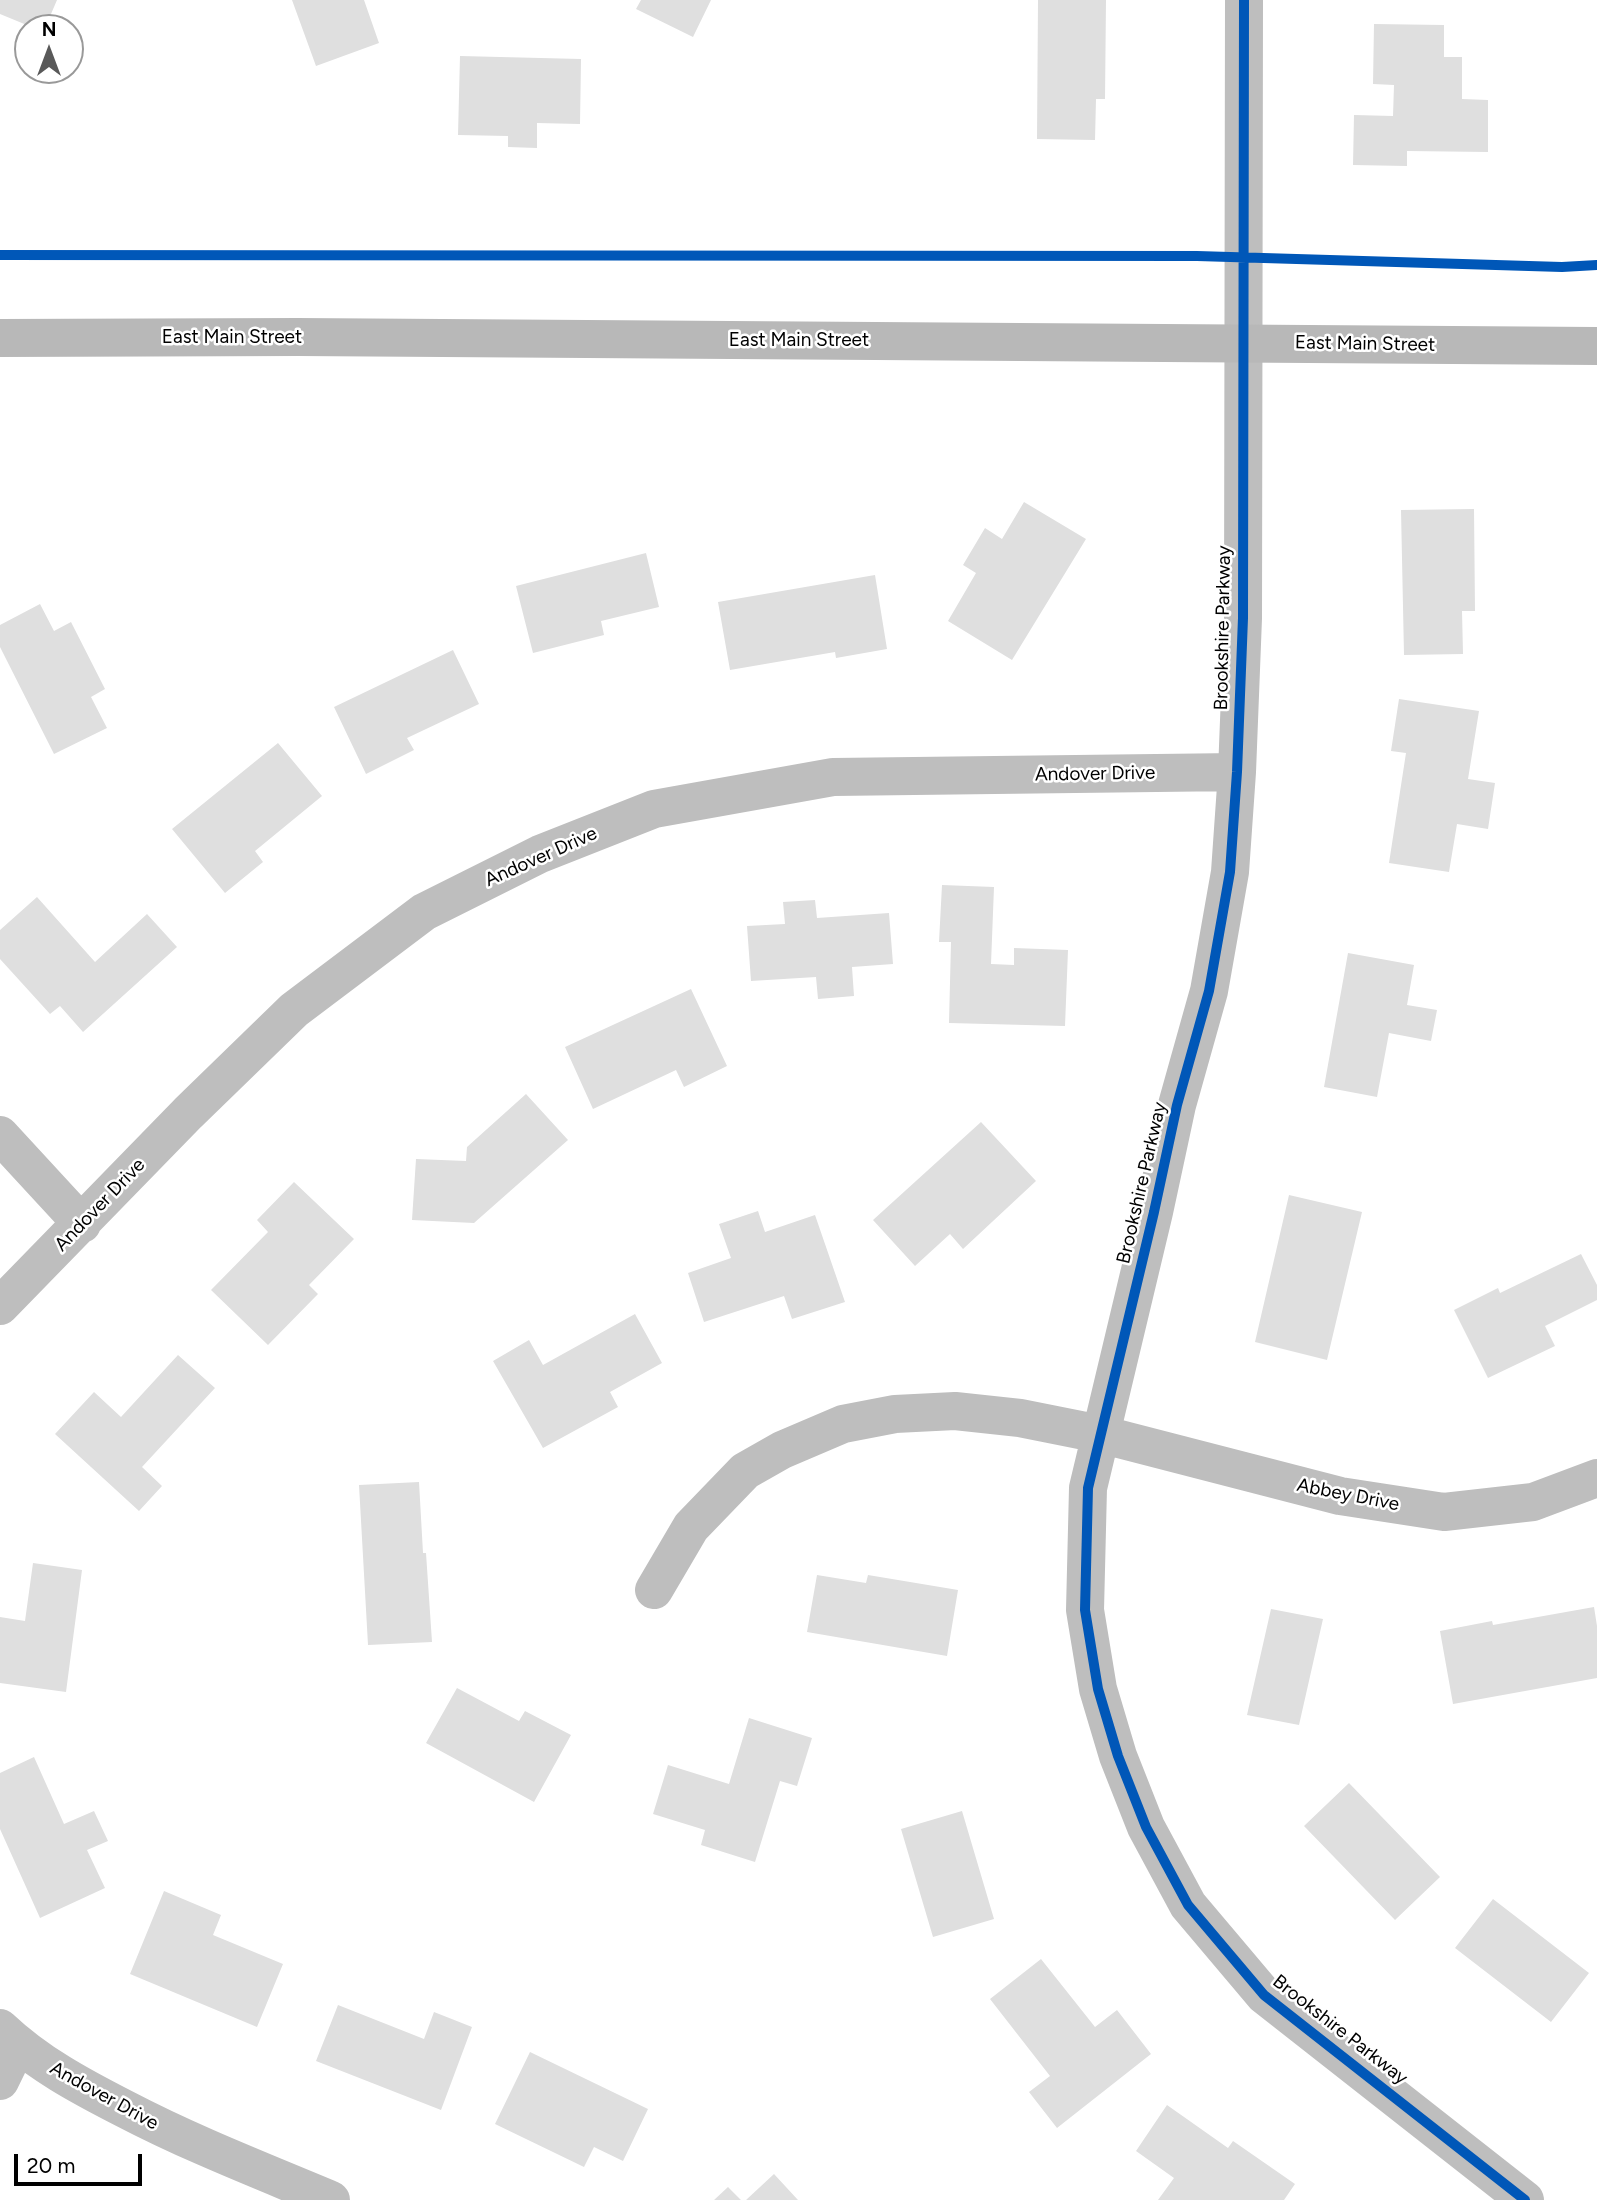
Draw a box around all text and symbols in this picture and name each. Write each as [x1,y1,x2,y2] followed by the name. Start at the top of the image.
[14,14,84,84] north arrow
[42,18,56,41] text: N
[162,326,302,348] street label: East Main Street
[729,329,869,351] street label: East Main Street
[1295,331,1435,357] street label: East Main Street
[1210,545,1236,711] street label: Brookshire Parkway
[1035,762,1155,786] street label: Andover Drive
[481,822,601,892] street label: Andover Drive
[1112,1100,1172,1266] street label: Brookshire Parkway
[50,1154,150,1256] street label: Andover Drive
[1295,1474,1401,1516] street label: Abbey Drive
[1268,1970,1412,2090] street label: Brookshire Parkway
[46,2057,162,2135] street label: Andover Drive
[18,2140,145,2184] scale bar
[27,2153,75,2178] text: 20 m

